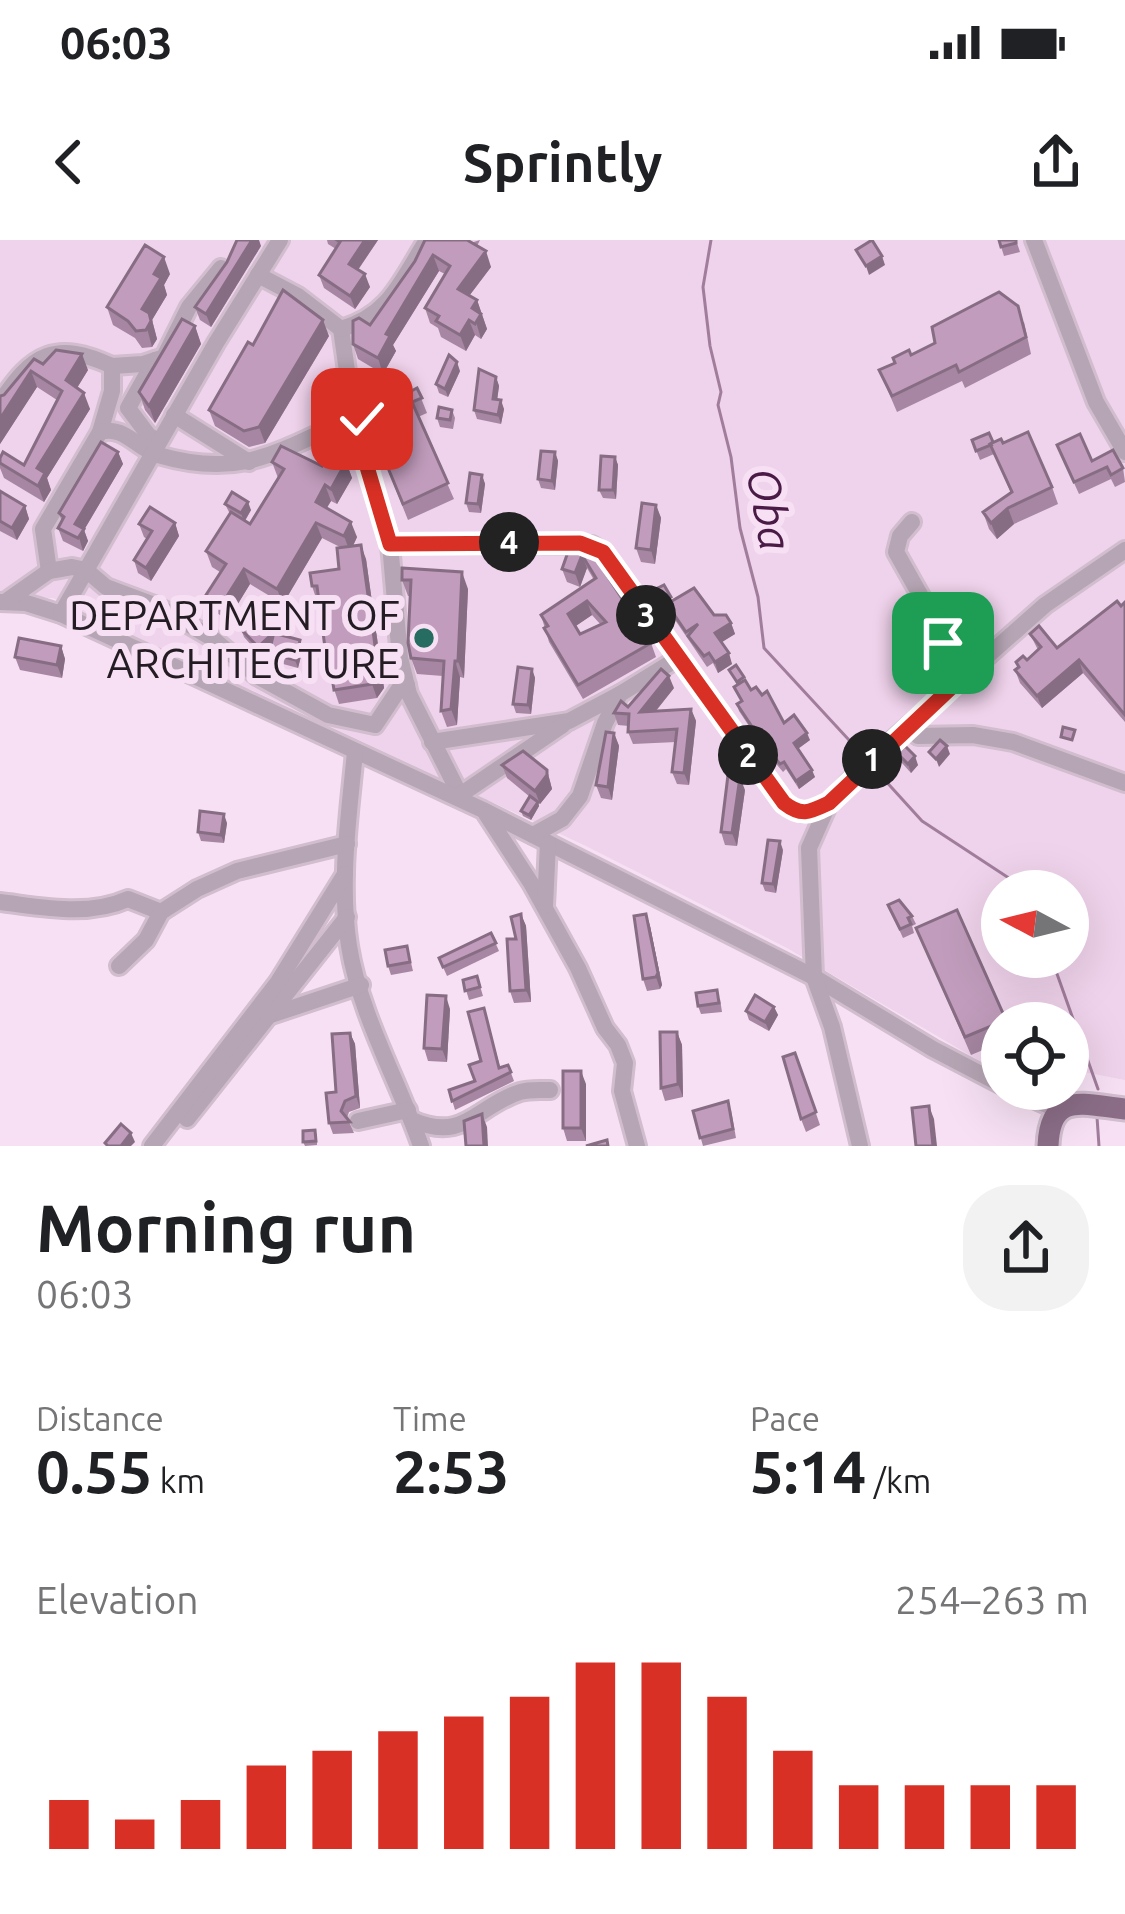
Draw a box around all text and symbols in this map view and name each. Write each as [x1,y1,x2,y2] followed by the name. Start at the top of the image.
[60,17,173,68] text: 06:03
[36,129,102,195] icon: back
[1023,129,1089,195] icon: share
[463,132,662,192] text: Sprintly
[311,368,413,470] pin
[329,386,395,452] icon: check
[738,464,802,554] water label: Oba
[479,512,539,572] pin: 4
[500,523,518,560] text: 4
[616,585,676,645] pin: 3
[69,591,400,686] place label: DEPARTMENT OF ARCHITECTURE
[892,592,994,694] pin
[637,596,655,633] text: 3
[910,610,976,676] icon: arrive
[411,625,437,651] marker: DEPARTMENT OF ARCHITECTURE
[718,725,778,785] pin: 2
[842,729,902,789] pin: 1
[739,736,757,773] text: 2
[863,740,881,777] text: 1
[981,870,1089,978] north arrow
[981,870,1089,1110] map controls
[981,1002,1089,1110] button: locate
[963,1185,1089,1311] button: share
[36,1190,416,1264] text: Morning run
[36,1272,134,1315] text: 06:03
[36,1400,164,1437] text: Distance
[393,1400,467,1437] text: Time
[750,1400,820,1437] text: Pace
[36,1437,152,1504] text: 0.55
[393,1437,509,1504] text: 2:53
[750,1437,866,1504] text: 5:14
[152,1462,205,1499] text: km
[866,1462,931,1499] text: /km
[36,1578,199,1621] text: Elevation
[895,1578,1089,1621] text: 254–263 m

